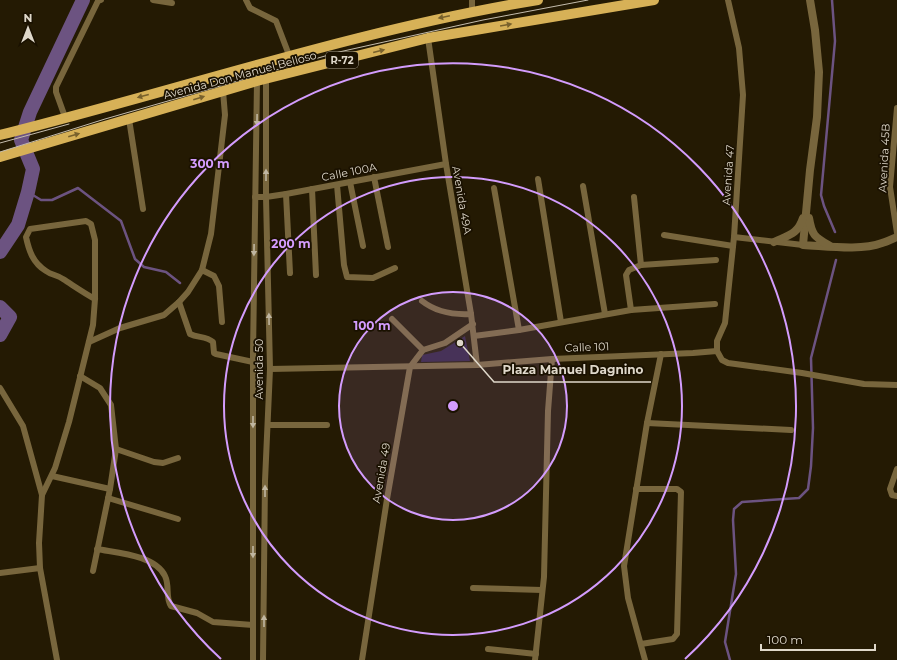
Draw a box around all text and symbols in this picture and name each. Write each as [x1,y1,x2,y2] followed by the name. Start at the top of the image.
[8,8,48,48] north arrow
[24,11,32,25] text: N
[438,15,451,21] one-way arrow
[500,22,512,28] one-way arrow
[372,47,385,53] one-way arrow
[162,48,318,102] street label: Avenida Don Manuel Belloso
[326,52,358,68] road number: R-72
[136,93,148,99] one-way arrow
[193,95,205,101] one-way arrow
[254,114,260,127] one-way arrow
[875,123,893,193] street label: Avenida 45B
[68,132,80,138] one-way arrow
[719,144,737,206] street label: Avenida 47
[189,156,230,171] text: 300 m
[320,160,378,184] street label: Calle 100A
[449,165,475,235] street label: Avenida 49A
[263,168,269,181] one-way arrow
[271,236,311,251] text: 200 m
[251,244,258,256] one-way arrow
[265,313,272,325] one-way arrow
[354,318,390,333] text: 100 m
[252,339,266,399] street label: Avenida 50
[564,339,610,355] street label: Calle 101
[494,358,651,382] callout: Plaza Manuel Dagnino
[503,362,644,377] text: Plaza Manuel Dagnino
[446,399,460,413] centre of rings
[250,416,256,429] one-way arrow
[369,441,393,504] street label: Avenida 49
[262,484,268,497] one-way arrow
[250,546,256,559] one-way arrow
[261,614,267,627] one-way arrow
[761,626,875,652] scale bar
[767,632,803,647] text: 100 m

